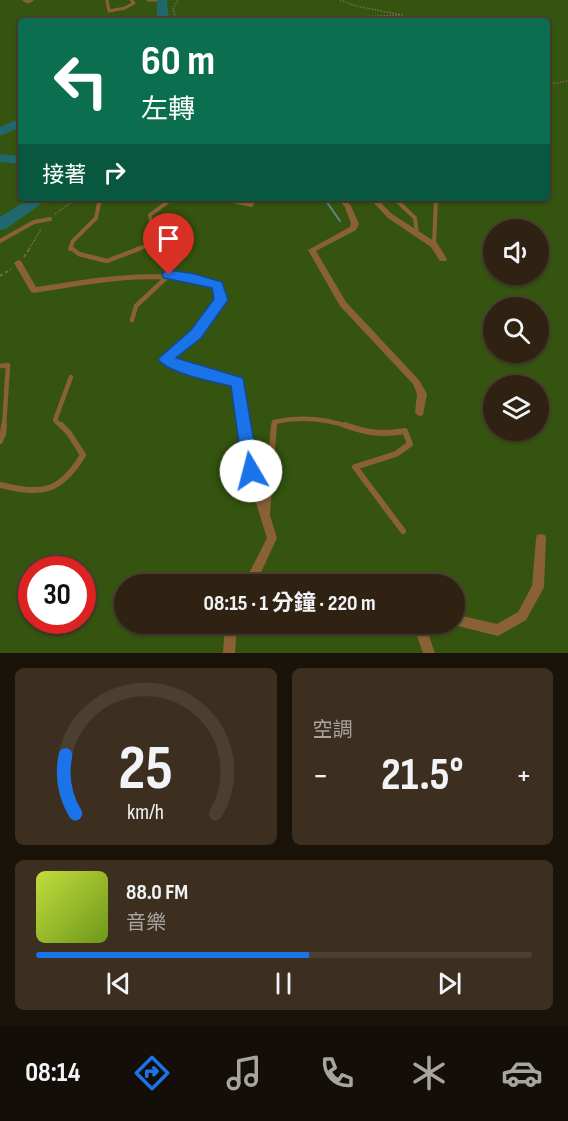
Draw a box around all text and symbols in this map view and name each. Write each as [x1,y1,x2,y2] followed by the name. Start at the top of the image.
[141,36,215,87] text: 60 m
[42,42,120,120] icon: left
[141,94,195,126] text: 左轉
[98,156,131,189] icon: right
[42,162,86,189] text: 接著
[143,213,194,275] pin
[483,219,549,441] map controls
[483,219,549,285] button: sound
[152,222,185,255] icon: arrive
[483,297,549,363] button: search
[483,375,549,441] button: layers
[219,439,283,503] position arrow
[18,556,96,634] speed limit sign: 30
[203,590,376,617] text: 08:15 · 1 分鐘 · 220 m
[313,718,353,742] text: 空調
[118,732,173,807] text: 25
[381,748,464,803] text: 21.5°
[313,756,329,796] text: −
[516,756,532,796] text: +
[127,800,164,825] text: km/h
[126,879,188,906] text: 88.0 FM
[126,911,166,935] text: 音樂
[102,967,135,1000] icon: previous
[267,967,300,1000] icon: pause
[433,967,466,1000] icon: next
[131,1052,173,1094] icon: directions
[223,1052,265,1094] icon: music
[316,1052,358,1094] icon: phone
[408,1052,450,1094] icon: climate
[501,1052,543,1094] icon: car
[25,1057,80,1089] text: 08:14

